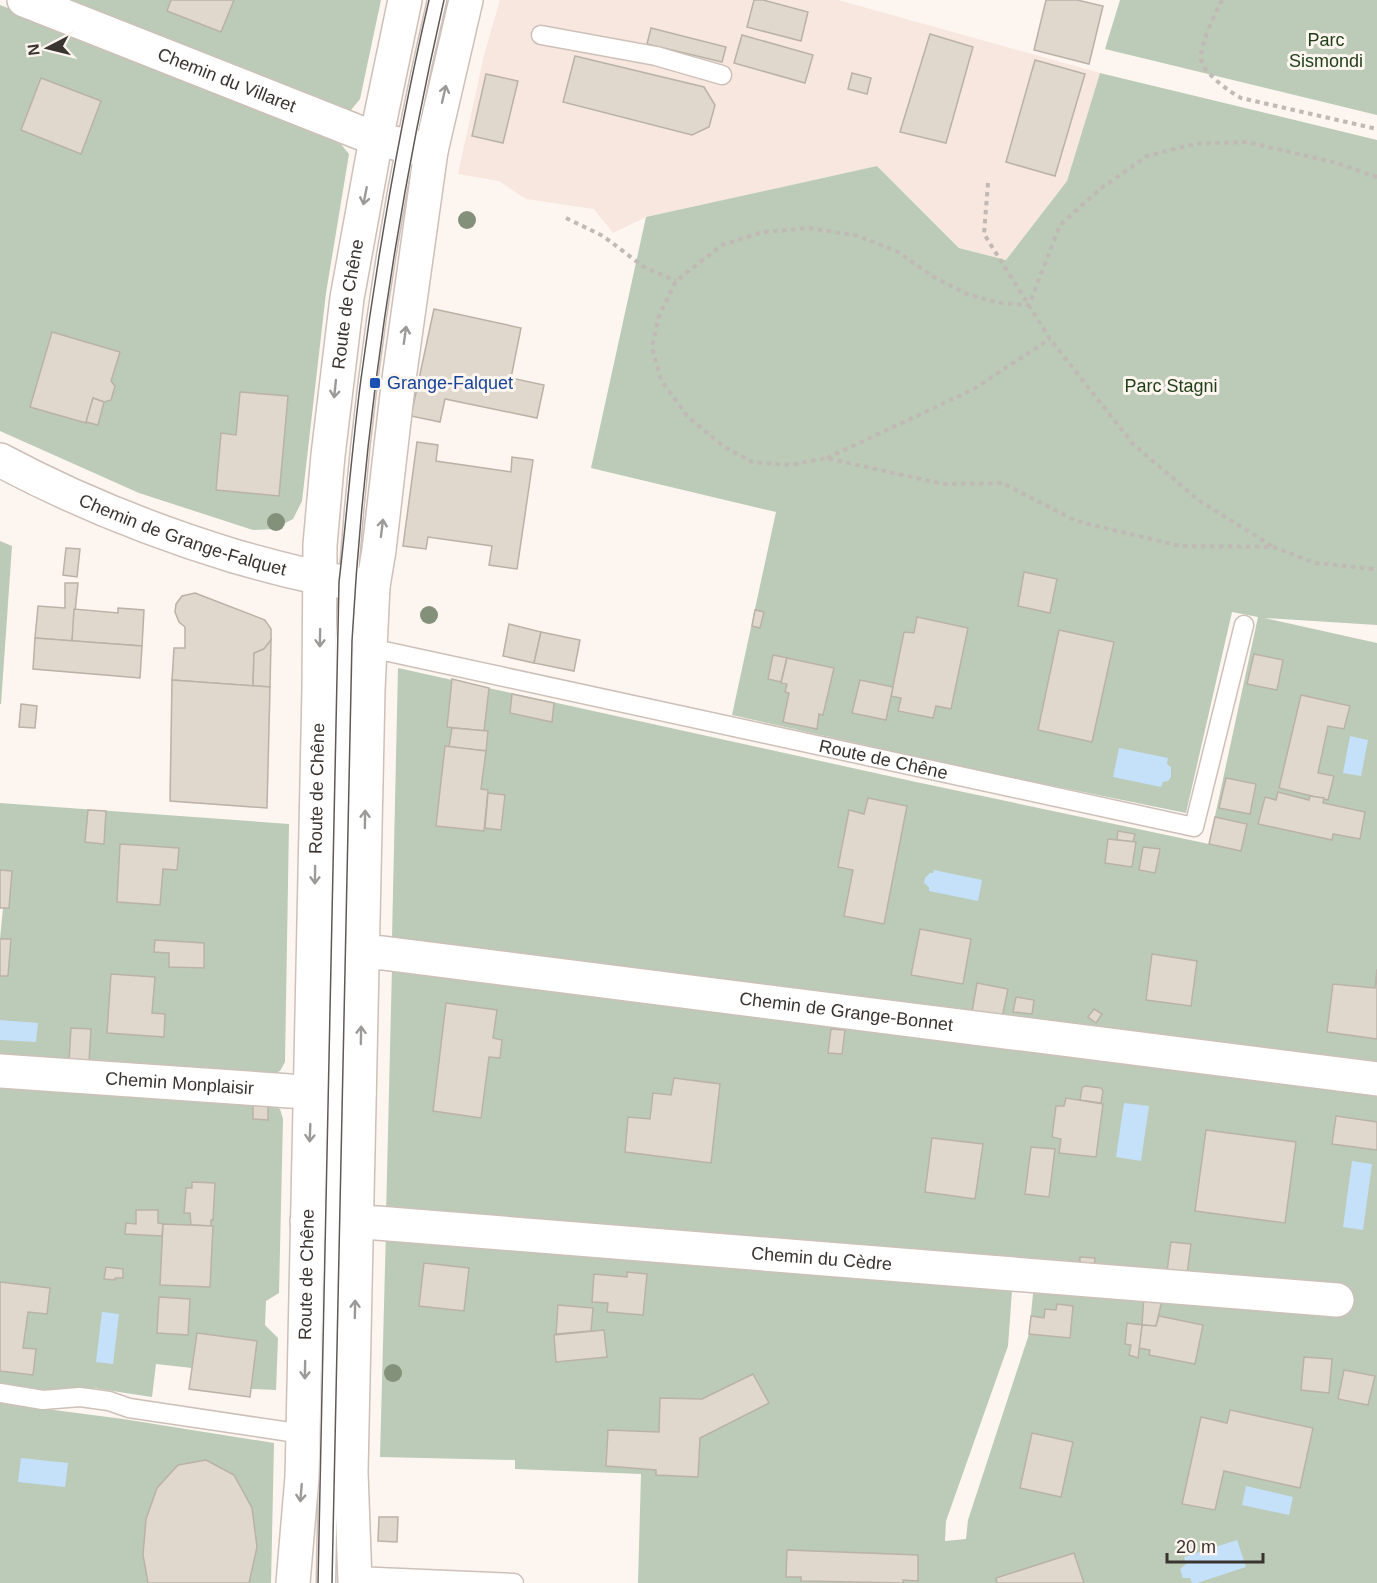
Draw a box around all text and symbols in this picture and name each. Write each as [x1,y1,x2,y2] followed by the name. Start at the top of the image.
[18,18,78,78] north arrow
[1289,30,1363,71] park label: Parc Sismondi
[24,43,43,57] text: N
[155,44,299,116] street label: Chemin du Villaret
[439,85,451,104] one-way arrow
[359,186,370,206] one-way arrow
[328,238,368,370] street label: Route de Chêne
[400,325,411,345] one-way arrow
[387,373,513,393] place label: Grange-Falquet
[368,376,382,390] marker: Grange-Falquet
[1124,376,1218,396] park label: Parc Stagni
[329,379,340,399] one-way arrow
[76,490,288,580] street label: Chemin de Grange-Falquet
[377,519,388,539] one-way arrow
[314,628,326,648] one-way arrow
[305,723,328,854] street label: Route de Chêne
[817,736,950,783] street label: Route de Chêne
[359,810,371,830] one-way arrow
[310,864,321,884] one-way arrow
[738,988,954,1035] street label: Chemin de Grange-Bonnet
[355,1026,366,1046] one-way arrow
[104,1068,255,1098] street label: Chemin Monplaisir
[304,1122,315,1142] one-way arrow
[295,1209,318,1340] street label: Route de Chêne
[750,1243,893,1274] street label: Chemin du Cèdre
[349,1299,360,1319] one-way arrow
[299,1359,310,1379] one-way arrow
[295,1482,306,1502] one-way arrow
[1167,1526,1263,1564] scale bar
[1176,1537,1216,1557] text: 20 m

